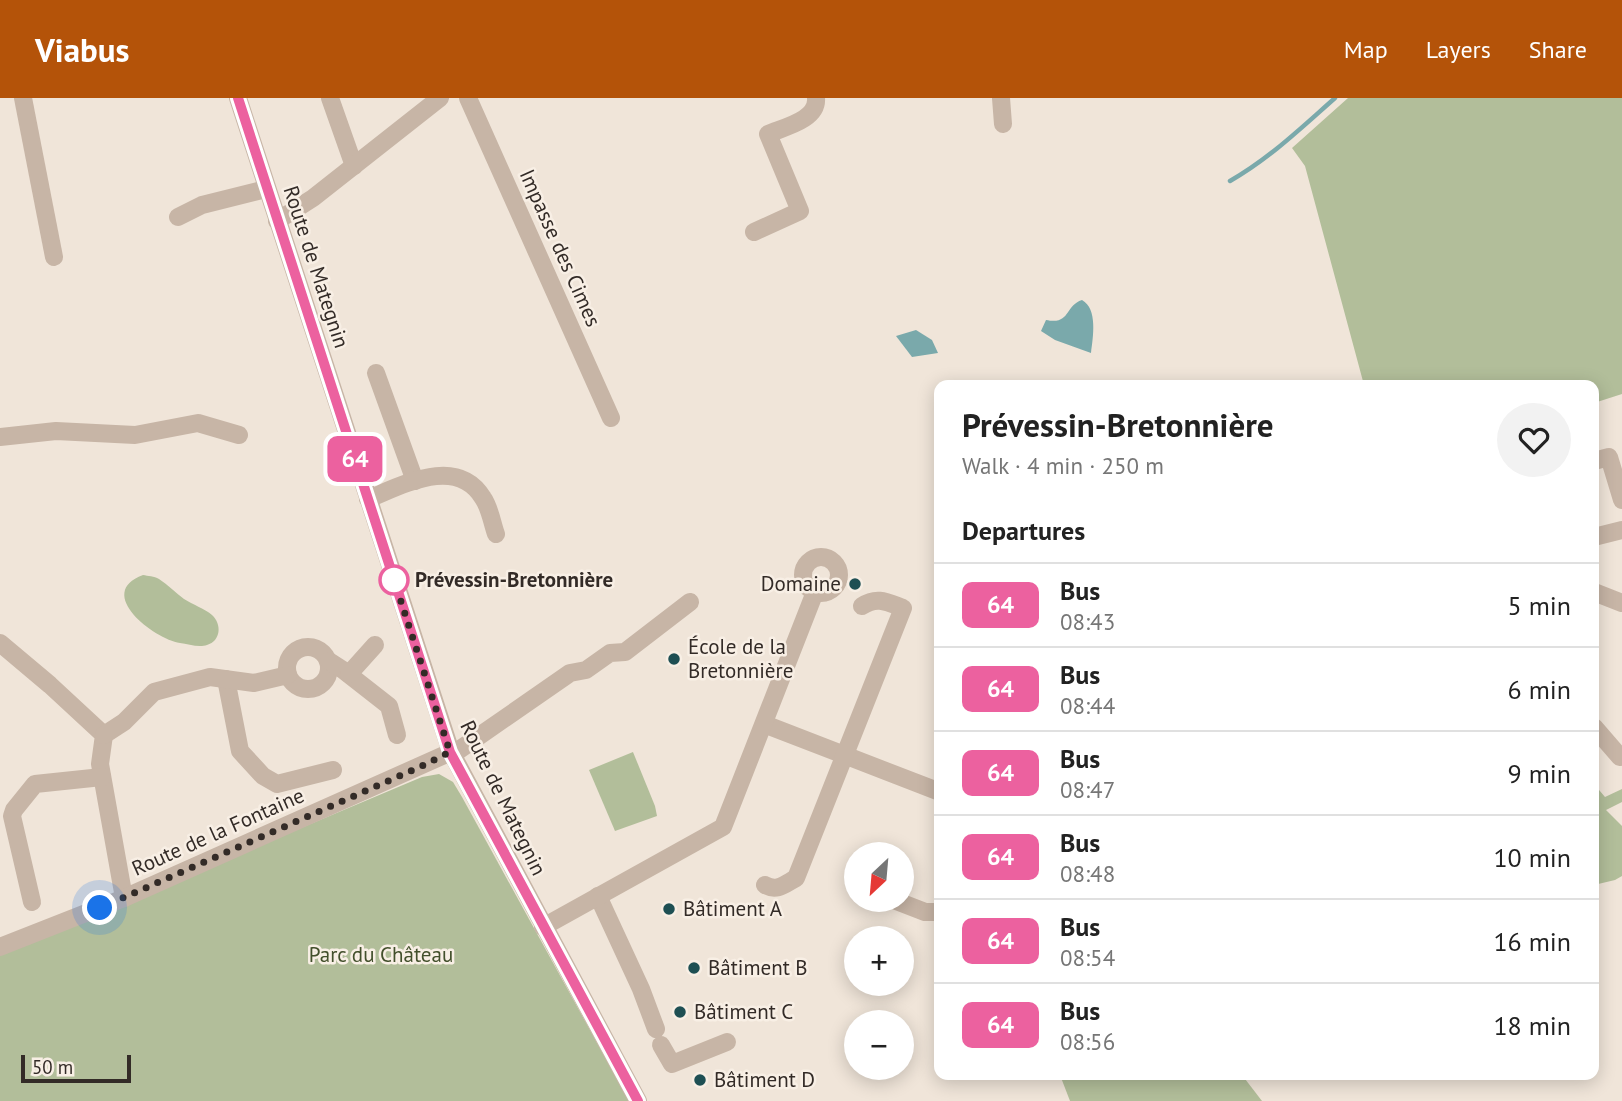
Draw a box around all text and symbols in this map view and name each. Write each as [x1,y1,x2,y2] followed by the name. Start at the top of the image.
[35,28,129,71] text: Viabus
[1344,34,1388,65] text: Map
[1426,34,1491,65] text: Layers
[1529,34,1587,65] text: Share
[514,165,607,331] street label: Impasse des Cimes
[278,182,355,351] street label: Route de Mategnin
[962,403,1274,446] text: Prévessin-Bretonnière
[1497,403,1571,477] button: heart
[324,436,386,482] line badge: 64
[341,443,369,474] text: 64
[962,451,1164,480] text: Walk · 4 min · 250 m
[962,514,1085,547] text: Departures
[379,565,409,595] marker: Prévessin-Bretonnière
[415,566,613,593] place label: Prévessin-Bretonnière
[761,570,841,597] place label: Domaine
[1060,574,1100,607] text: Bus
[847,576,863,592] marker: Domaine
[987,589,1014,620] text: 64
[1508,589,1571,622] text: 5 min
[1060,607,1115,636] text: 08:43
[688,633,793,684] place label: École de la Bretonnière
[666,651,682,667] marker: École de la Bretonnière
[1060,658,1100,691] text: Bus
[987,673,1014,704] text: 64
[1508,673,1571,706] text: 6 min
[1060,691,1115,720] text: 08:44
[454,716,553,880] street label: Route de Mategnin
[1060,742,1100,775] text: Bus
[987,757,1014,788] text: 64
[1508,757,1571,790] text: 9 min
[1060,775,1115,804] text: 08:47
[127,781,308,882] street label: Route de la Fontaine
[1060,826,1100,859] text: Bus
[987,841,1014,872] text: 64
[1493,841,1571,874] text: 10 min
[844,842,914,912] north arrow
[844,842,914,1080] map controls
[1060,859,1115,888] text: 08:48
[82,890,117,925] your location
[683,895,783,922] place label: Bâtiment A
[661,901,677,917] marker: Bâtiment A
[1060,910,1100,943] text: Bus
[987,925,1014,956] text: 64
[1493,925,1571,958] text: 16 min
[844,926,914,996] button: +
[309,941,453,968] park label: Parc du Château
[1060,943,1115,972] text: 08:54
[708,954,808,981] place label: Bâtiment B
[686,960,702,976] marker: Bâtiment B
[1060,994,1100,1027] text: Bus
[694,998,793,1025] place label: Bâtiment C
[672,1004,688,1020] marker: Bâtiment C
[987,1009,1014,1040] text: 64
[1493,1009,1571,1042] text: 18 min
[844,1010,914,1080] button: −
[1060,1027,1115,1056] text: 08:56
[21,1052,131,1084] scale bar
[32,1055,73,1079] text: 50 m
[714,1066,815,1093] place label: Bâtiment D
[692,1072,708,1088] marker: Bâtiment D

